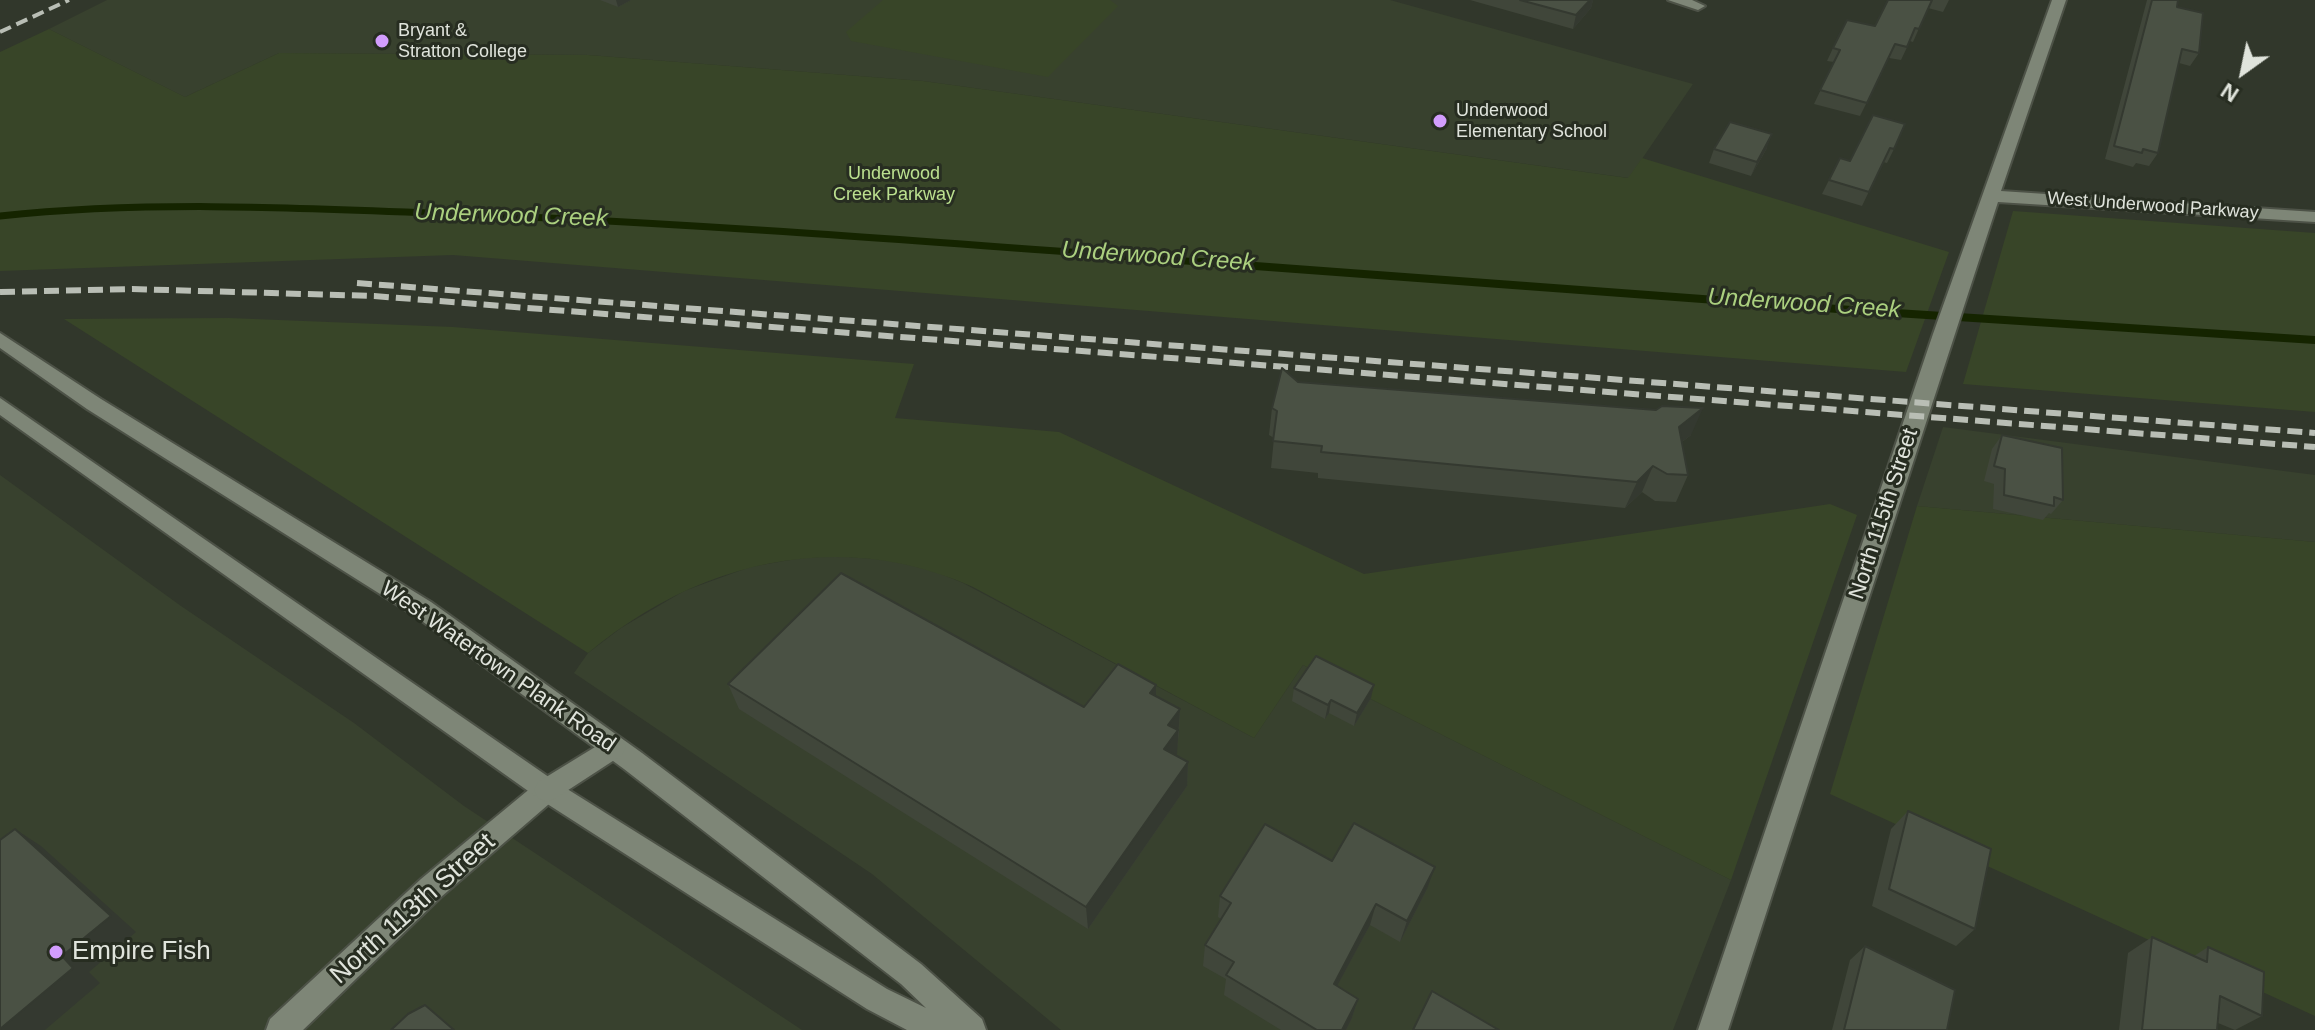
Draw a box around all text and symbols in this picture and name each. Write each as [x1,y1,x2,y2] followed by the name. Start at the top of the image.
[398,20,527,62] place label: Bryant & Stratton College
[373,32,391,50] marker: Bryant & Stratton College
[2203,32,2283,112] north arrow
[2216,78,2243,107] text: N
[1456,100,1607,142] place label: Underwood Elementary School
[1431,112,1449,130] marker: Underwood Elementary School
[833,163,955,206] park label: Underwood Creek Parkway
[2047,188,2259,224] street label: West Underwood Parkway
[414,198,608,234] water label: Underwood Creek
[1061,236,1255,278] water label: Underwood Creek
[1707,283,1901,325] water label: Underwood Creek
[1844,425,1924,603] street label: North 115th Street
[376,576,620,758] street label: West Watertown Plank Road
[324,827,502,991] street label: North 113th Street
[72,936,211,968] place label: Empire Fish
[47,943,65,961] marker: Empire Fish

